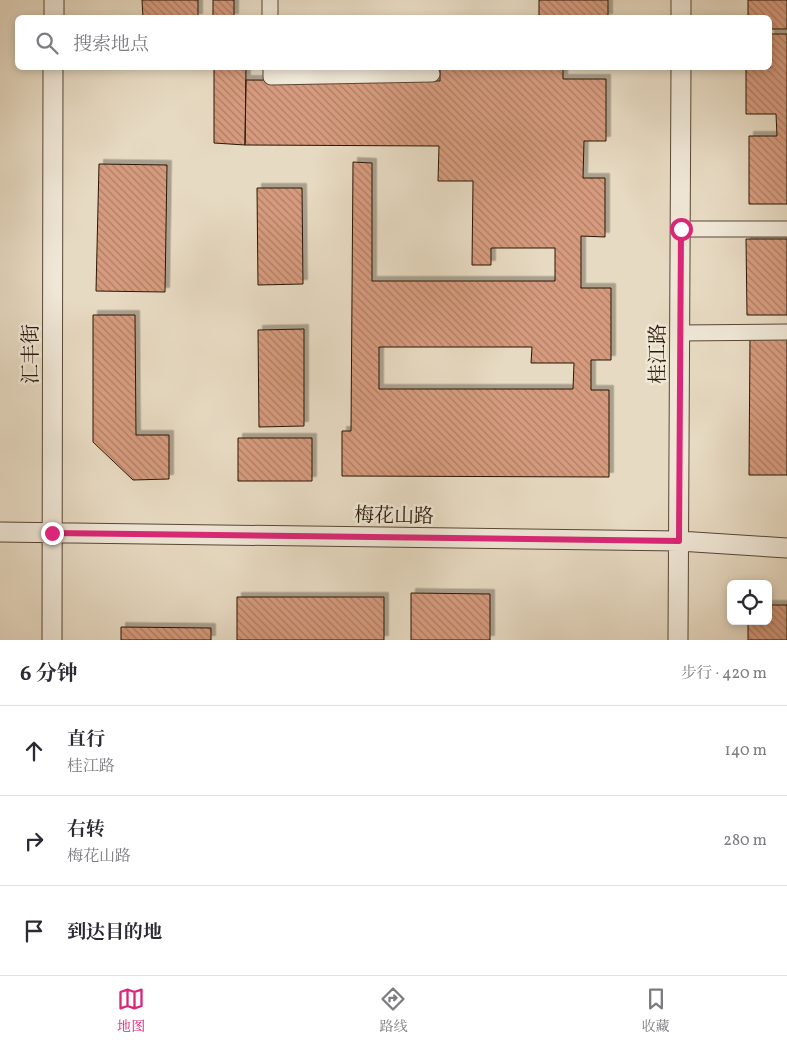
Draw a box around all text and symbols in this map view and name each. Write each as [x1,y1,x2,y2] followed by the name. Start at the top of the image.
[15,15,772,70] search box
[33,29,61,57] icon: search
[73,32,149,58] text: 搜索地点
[670,218,693,241] route start
[18,324,46,384] street label: 汇丰街
[645,324,673,384] street label: 桂江路
[354,502,434,532] street label: 梅花山路
[41,522,64,545] route end
[727,580,772,625] map controls
[727,580,772,625] button: locate
[20,660,78,689] text: 6 分钟
[681,663,767,685] text: 步行 · 420 m
[67,727,105,753] text: 直行
[20,737,48,765] icon: ahead
[725,740,767,762] text: 140 m
[67,756,115,778] text: 桂江路
[67,817,105,843] text: 右转
[20,827,48,855] icon: right
[723,830,767,852] text: 280 m
[67,846,131,868] text: 梅花山路
[20,917,48,945] icon: arrive
[67,920,162,946] text: 到达目的地
[117,985,145,1037] tab: 地图
[379,985,407,1037] tab: 路线
[642,985,670,1037] tab: 收藏

